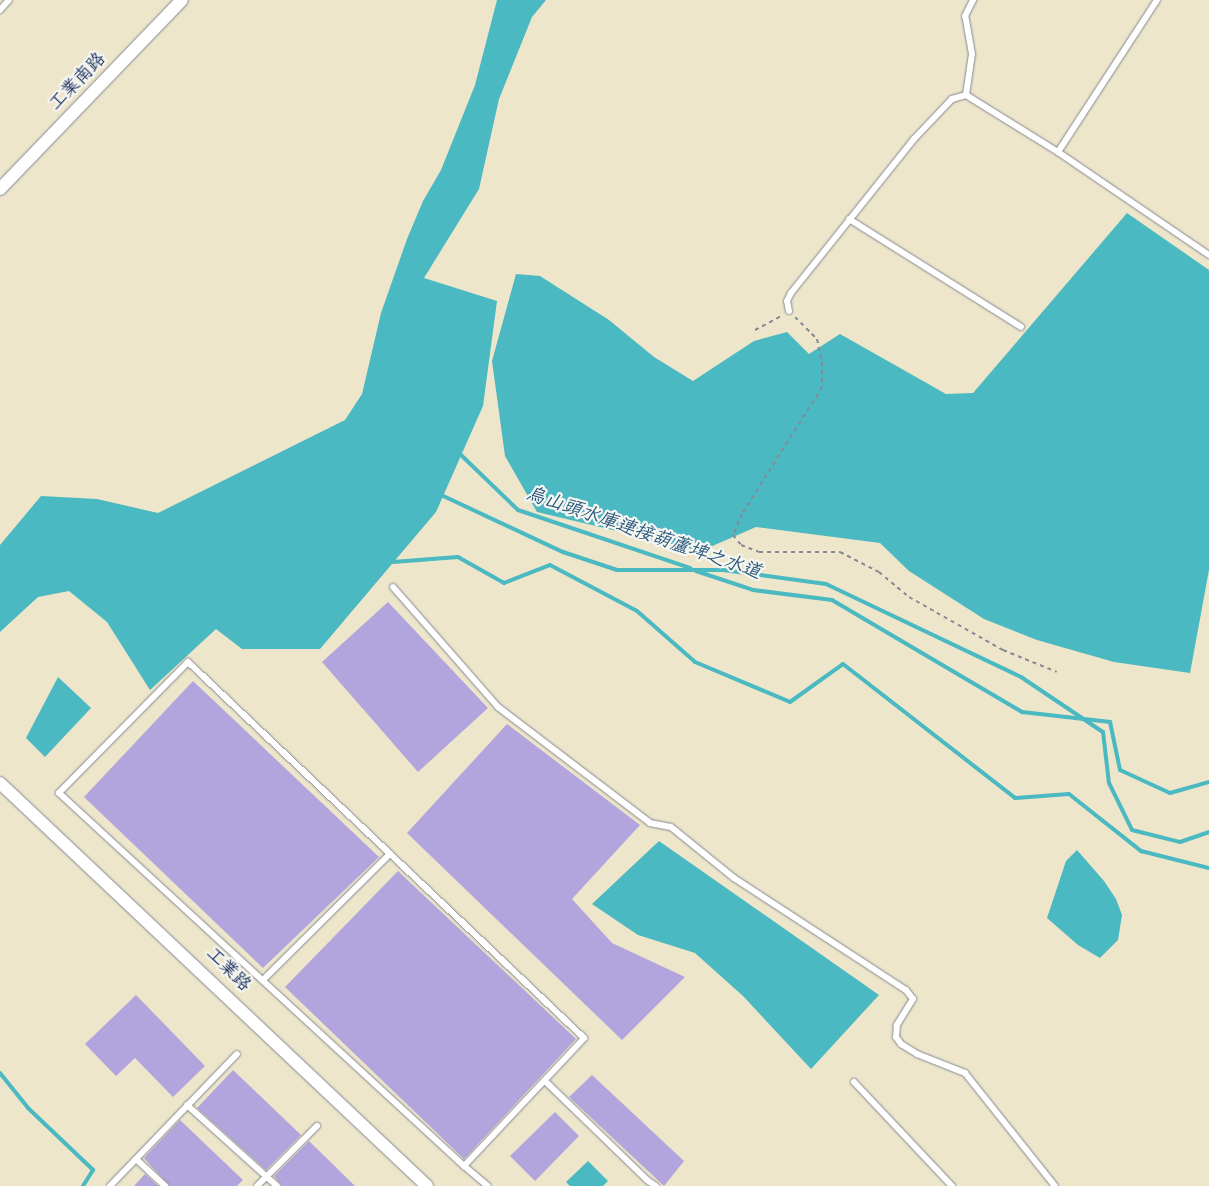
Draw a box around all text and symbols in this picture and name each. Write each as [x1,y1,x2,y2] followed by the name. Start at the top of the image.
[46,50,112,116] street label: 工業南路
[523,484,763,586] water label: 烏山頭水庫連接葫蘆埤之水道
[200,944,254,998] street label: 工業路

